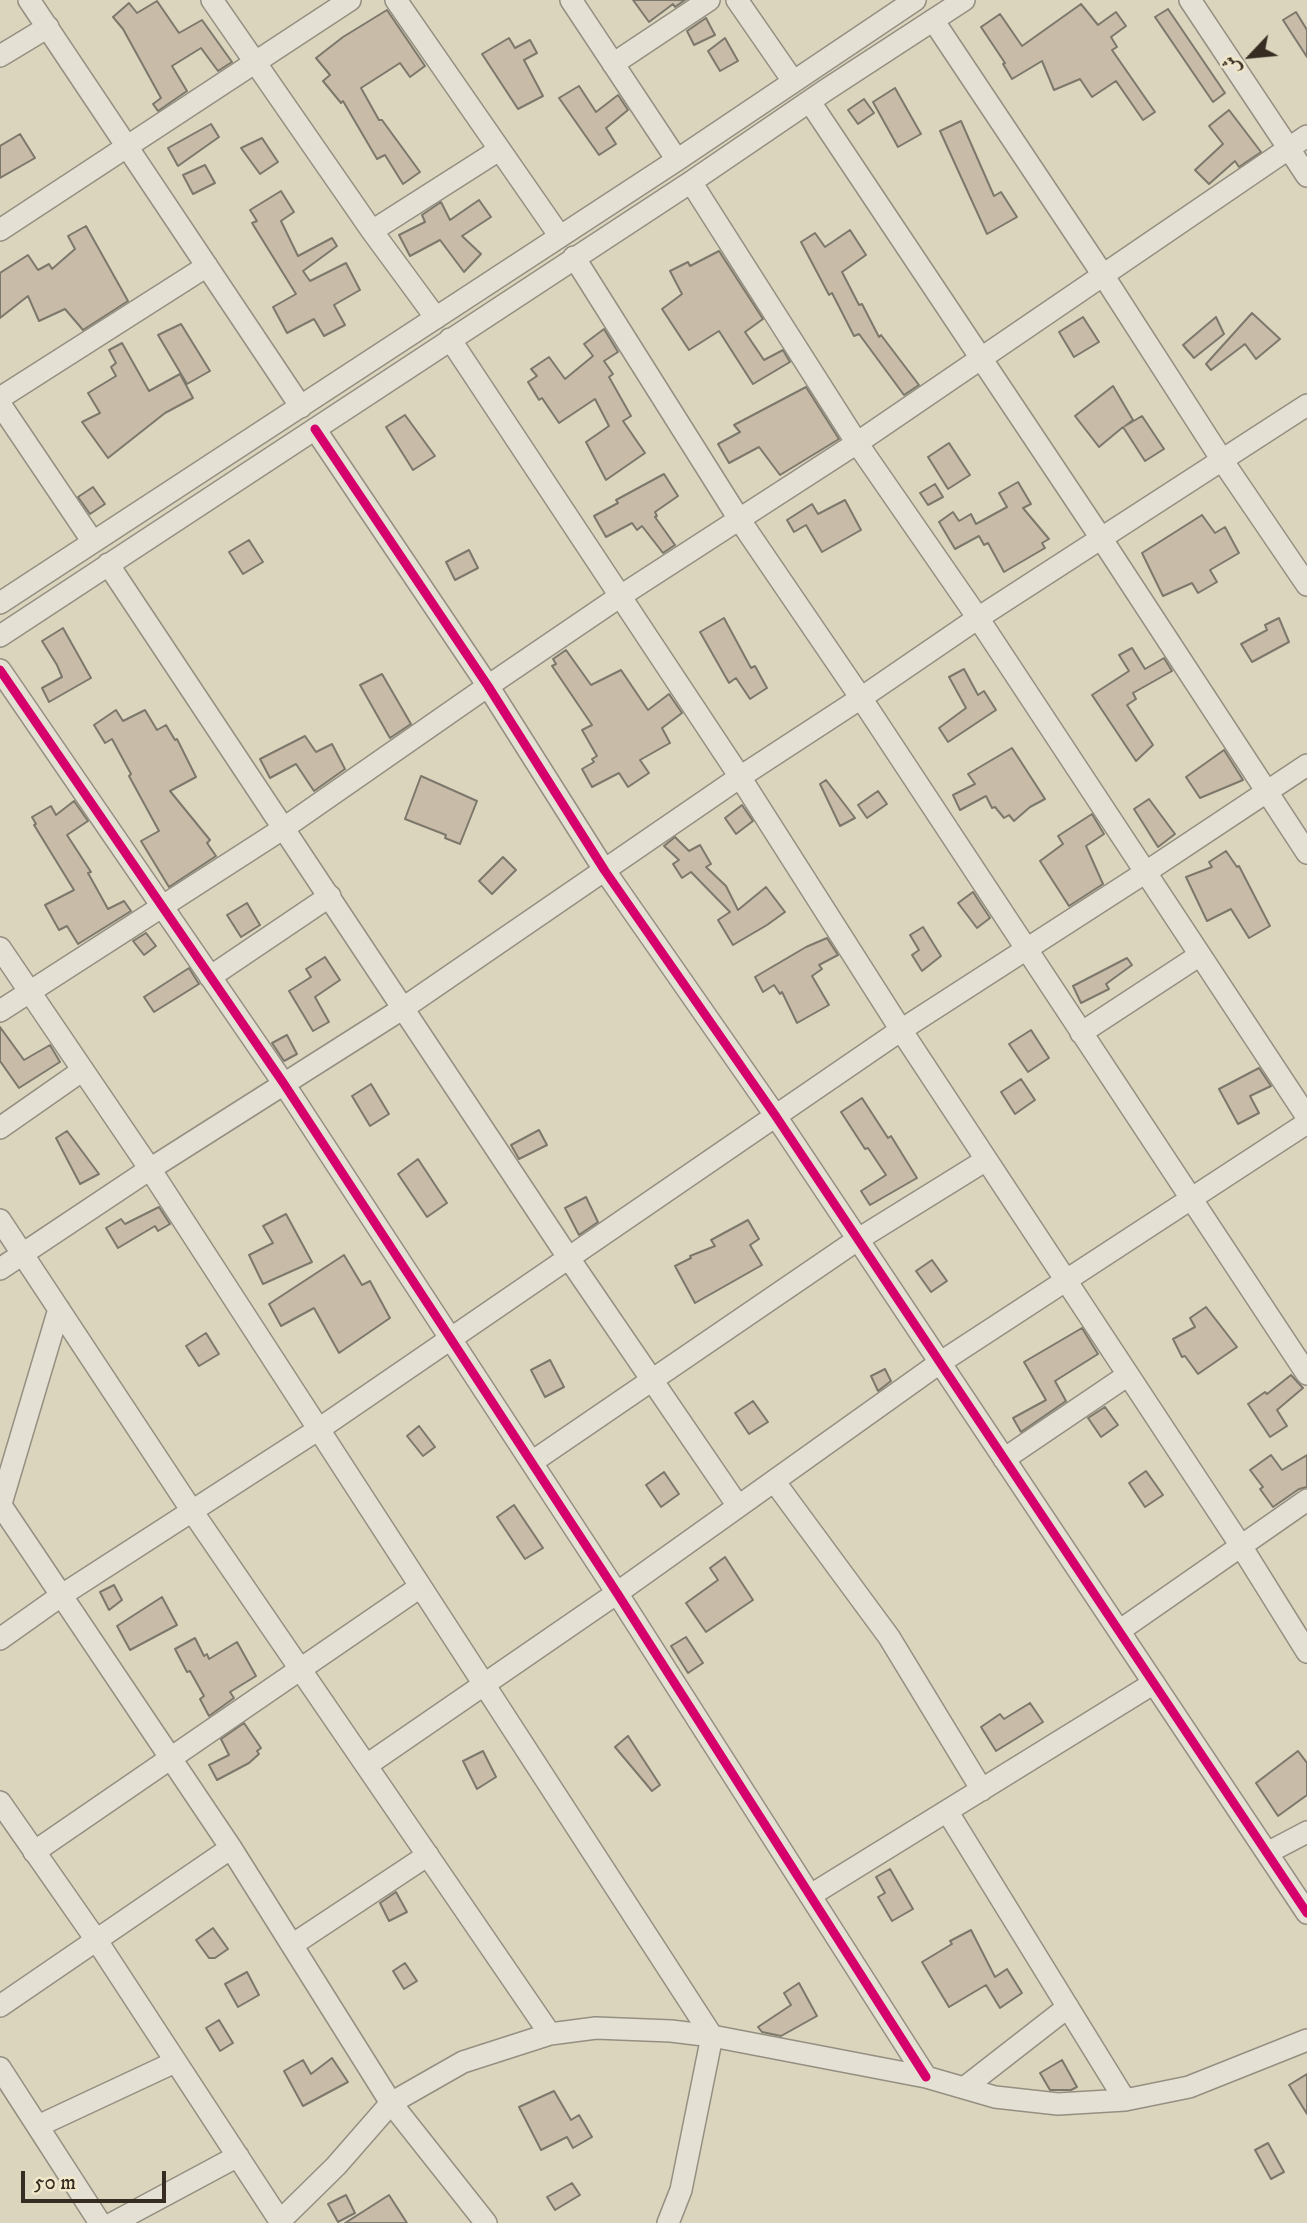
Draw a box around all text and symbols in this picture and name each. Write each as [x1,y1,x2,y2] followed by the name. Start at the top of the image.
[1216,21,1286,91] north arrow
[1217,52,1246,79] text: ش
[24,2156,170,2200] scale bar
[34,2170,76,2196] text: 50 m

